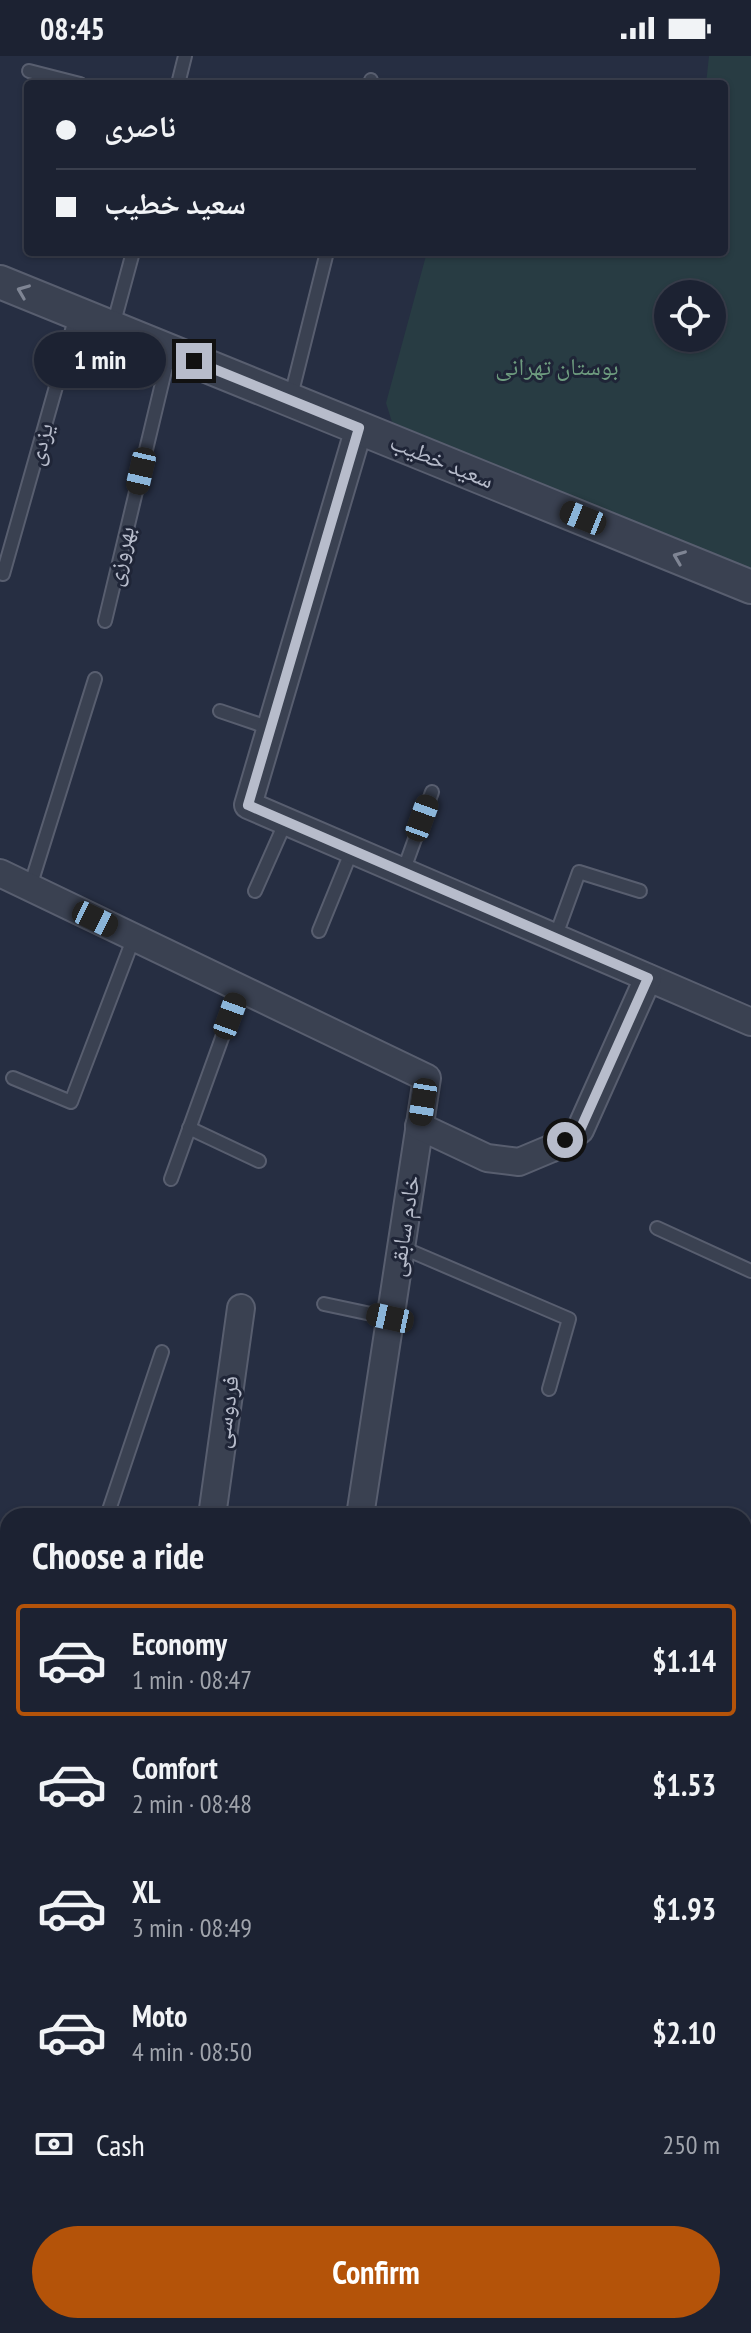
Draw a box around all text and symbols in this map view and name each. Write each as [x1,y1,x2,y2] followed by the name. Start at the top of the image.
[40,9,105,48] text: 08:45
[104,106,176,145] text: ناصری
[104,183,246,222] text: سعید خطیب
[654,280,726,352] map controls
[654,280,726,352] button: locate
[17,285,31,301] one-way arrow
[34,333,166,389] callout: 1 min
[74,343,126,376] text: 1 min
[176,343,212,379] route end
[495,351,619,382] park label: بوستان تهرانی
[19,419,60,469] street label: یزدی
[386,426,499,495] street label: سعید خطیب
[124,445,158,497] car
[556,498,610,538] car
[98,523,141,589] street label: بهروزی
[673,551,687,567] one-way arrow
[403,791,441,845] car
[68,898,122,940] car
[211,989,249,1043] car
[407,1076,439,1128] car
[547,1122,583,1158] route start
[380,1173,428,1279] street label: خادم سابقی
[364,1301,416,1335] car
[205,1374,246,1450] street label: فردوسی
[32,1532,204,1579] text: Choose a ride
[36,1624,108,1696] icon: car
[132,1624,227,1663] text: Economy
[652,1641,716,1680] text: $1.14
[132,1663,252,1696] text: 1 min · 08:47
[36,1748,108,1820] icon: car
[132,1748,218,1787] text: Comfort
[652,1765,716,1804] text: $1.53
[132,1787,252,1820] text: 2 min · 08:48
[36,1872,108,1944] icon: car
[132,1872,161,1911] text: XL
[652,1889,716,1928] text: $1.93
[132,1911,252,1944] text: 3 min · 08:49
[36,1996,108,2068] icon: car
[132,1996,187,2035] text: Moto
[652,2013,716,2052] text: $2.10
[132,2035,252,2068] text: 4 min · 08:50
[32,2122,76,2166] icon: cash
[96,2125,145,2164] text: Cash
[662,2128,720,2161] text: 250 m
[32,2226,720,2318] button: Confirm

